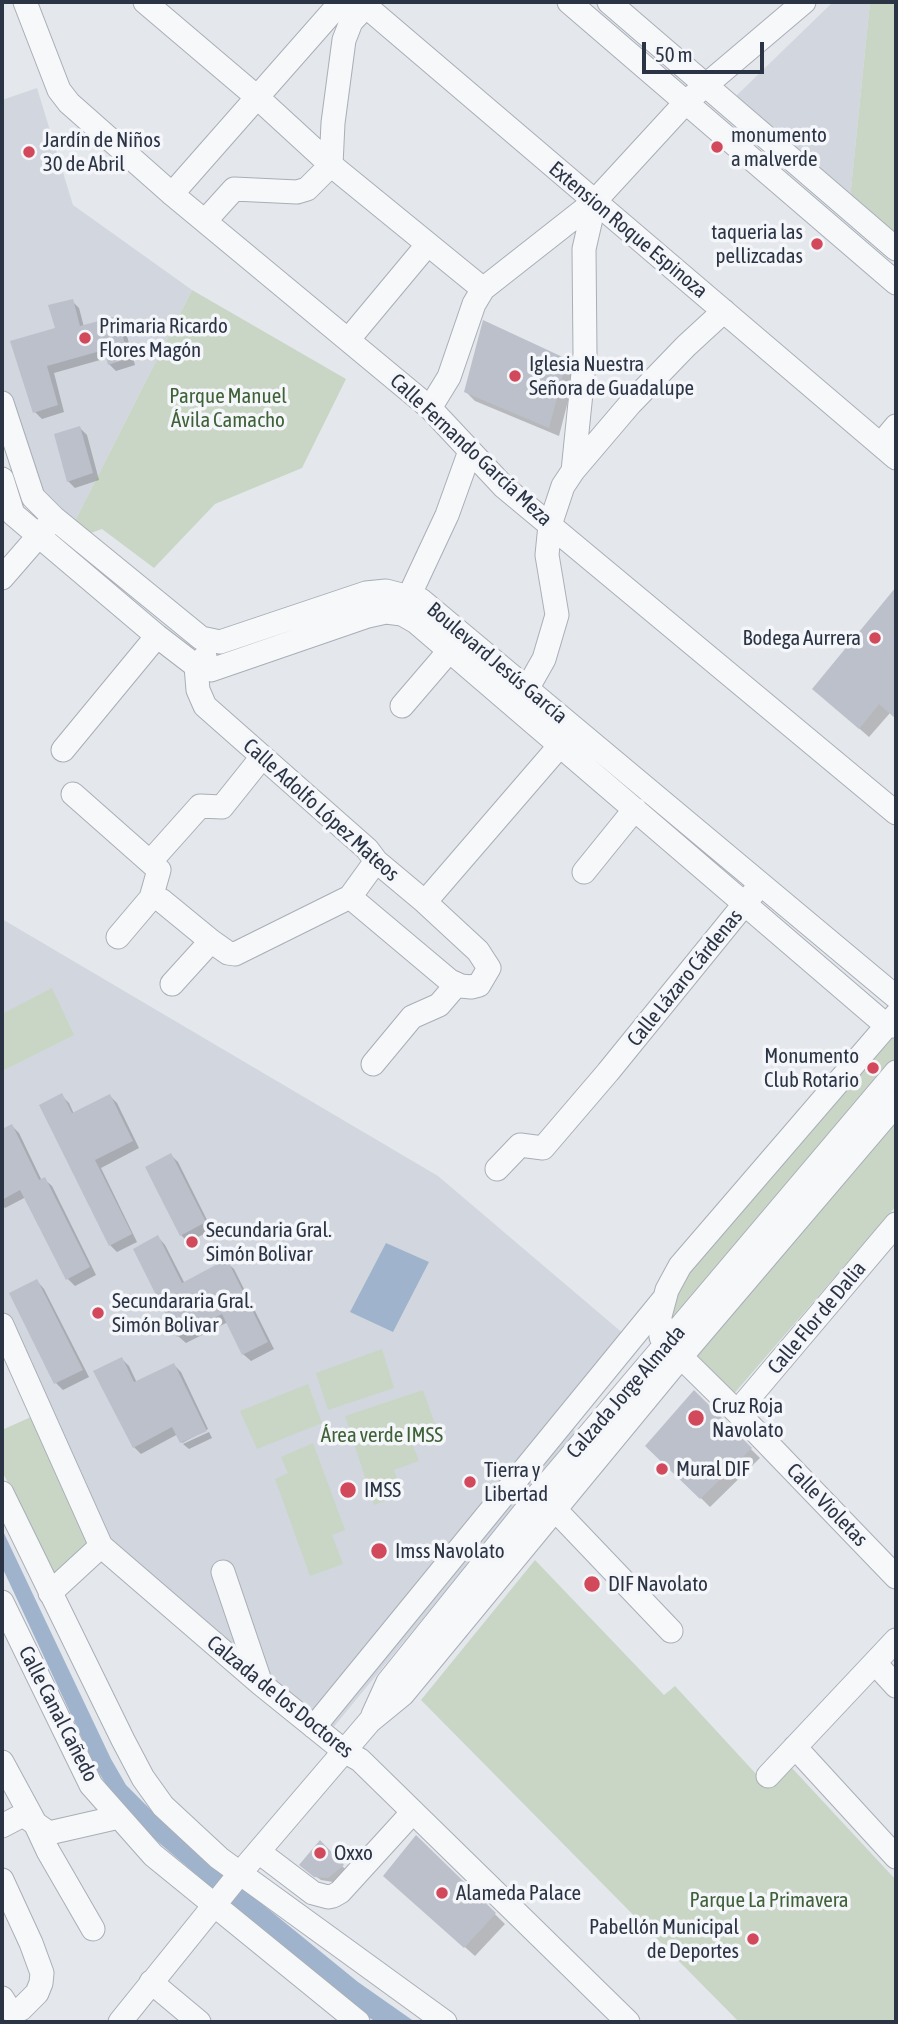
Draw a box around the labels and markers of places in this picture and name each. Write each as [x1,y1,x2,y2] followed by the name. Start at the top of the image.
[731,122,827,172] place label: monumento a malverde
[43,127,161,177] place label: Jardín de Niños 30 de Abril
[709,139,725,155] marker: monumento a malverde
[21,144,37,160] marker: Jardín de Niños 30 de Abril
[711,219,803,269] place label: taqueria las pellizcadas
[809,236,825,252] marker: taqueria las pellizcadas
[99,313,228,363] place label: Primaria Ricardo Flores Magón
[77,330,93,346] marker: Primaria Ricardo Flores Magón
[529,351,694,401] place label: Iglesia Nuestra Señora de Guadalupe
[507,368,523,384] marker: Iglesia Nuestra Señora de Guadalupe
[743,625,861,651] place label: Bodega Aurrera
[867,630,883,646] marker: Bodega Aurrera
[764,1043,859,1093] place label: Monumento Club Rotario
[865,1060,881,1076] marker: Monumento Club Rotario
[206,1217,332,1267] place label: Secundaria Gral. Simón Bolivar
[184,1234,200,1250] marker: Secundaria Gral. Simón Bolivar
[112,1288,253,1338] place label: Secundararia Gral. Simón Bolivar
[90,1305,106,1321] marker: Secundararia Gral. Simón Bolivar
[712,1393,784,1443] place label: Cruz Roja Navolato
[686,1408,706,1428] marker: Cruz Roja Navolato
[676,1456,750,1482] place label: Mural DIF
[484,1457,548,1507] place label: Tierra y Libertad
[654,1461,670,1477] marker: Mural DIF
[462,1474,478,1490] marker: Tierra y Libertad
[364,1477,401,1503] place label: IMSS
[338,1480,358,1500] marker: IMSS
[395,1538,505,1564] place label: Imss Navolato
[369,1541,389,1561] marker: Imss Navolato
[608,1571,708,1597] place label: DIF Navolato
[582,1574,602,1594] marker: DIF Navolato
[334,1840,373,1866] place label: Oxxo
[312,1845,328,1861] marker: Oxxo
[456,1880,581,1906] place label: Alameda Palace
[434,1885,450,1901] marker: Alameda Palace
[589,1914,739,1964] place label: Pabellón Municipal de Deportes
[745,1931,761,1947] marker: Pabellón Municipal de Deportes

